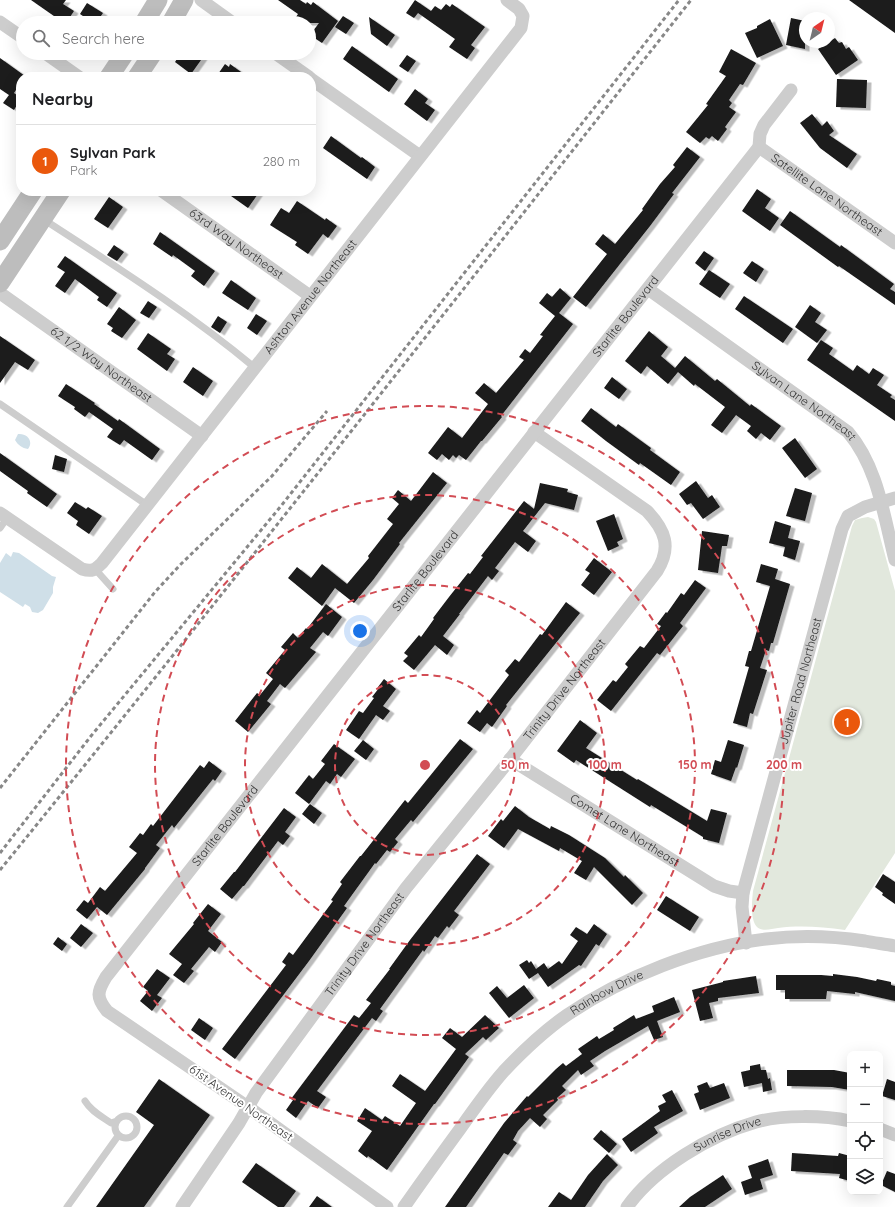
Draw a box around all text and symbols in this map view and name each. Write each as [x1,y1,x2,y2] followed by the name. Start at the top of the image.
[799,12,835,48] north arrow
[16,16,316,60] search box
[30,27,52,49] icon: search
[62,29,145,48] text: Search here
[32,88,93,109] text: Nearby
[70,143,156,162] text: Sylvan Park
[768,150,886,239] street label: Satellite Lane Northeast
[42,153,48,169] text: 1
[263,153,300,169] text: 280 m
[70,162,98,178] text: Park
[187,205,286,282] street label: 63rd Way Northeast
[261,236,360,357] street label: Ashton Avenue Northeast
[589,273,662,360] street label: Starlite Boulevard
[48,323,155,405] street label: 62 1/2 Way Northeast
[749,358,860,443] street label: Sylvan Lane Northeast
[389,527,461,614] street label: Starlite Boulevard
[776,616,825,746] street label: Jupiter Road Northeast
[350,621,370,641] your location
[520,635,608,743] street label: Trinity Drive Northeast
[834,707,860,737] pin: 1
[501,757,529,772] text: 50 m
[588,757,622,772] text: 100 m
[678,757,712,772] text: 150 m
[766,757,802,772] text: 200 m
[418,758,432,772] centre of rings
[188,782,261,869] street label: Starlite Boulevard
[567,790,682,870] street label: Comet Lane Northeast
[321,889,407,999] street label: Trinity Drive Northeast
[567,966,646,1018] street label: Rainbow Drive
[847,1051,883,1195] map controls
[847,1051,883,1087] button: +
[186,1061,296,1144] street label: 61st Avenue Northeast
[847,1087,883,1123] button: −
[691,1113,763,1155] street label: Sunrise Drive
[847,1123,883,1159] button: locate
[847,1159,883,1195] button: layers

